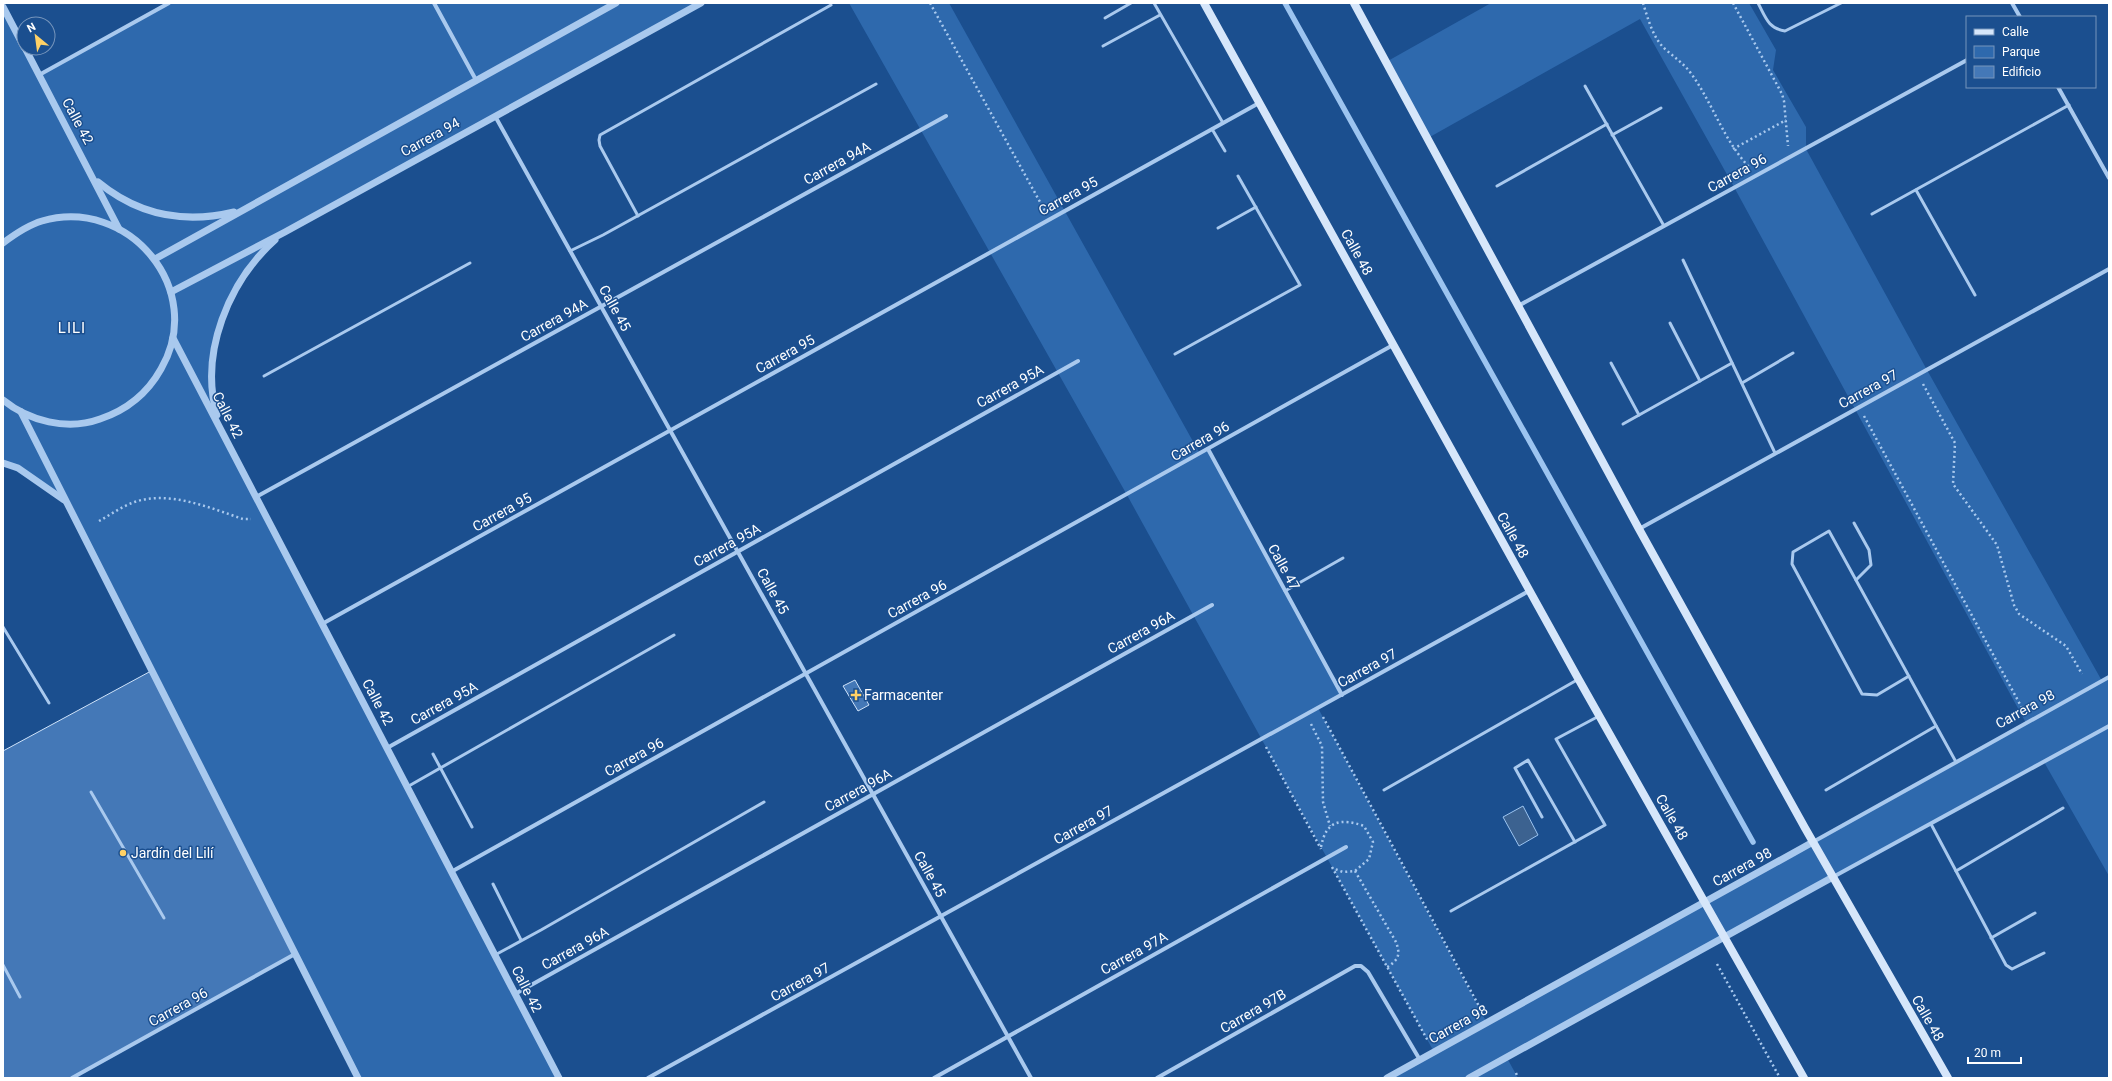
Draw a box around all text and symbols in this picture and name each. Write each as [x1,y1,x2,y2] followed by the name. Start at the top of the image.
[16,16,56,56] north arrow
[1966,16,2096,88] legend
[25,20,38,35] text: N
[2002,25,2029,39] text: Calle
[2002,45,2040,59] text: Parque
[2002,65,2041,79] text: Edificio
[59,95,97,147] street label: Calle 42
[398,114,462,160] street label: Carrera 94
[801,138,873,188] street label: Carrera 94A
[1705,150,1769,196] street label: Carrera 96
[1036,173,1100,219] street label: Carrera 95
[1338,226,1376,278] street label: Calle 48
[596,282,634,334] street label: Calle 45
[518,295,590,345] street label: Carrera 94A
[58,319,86,337] district label: LILI
[753,331,817,377] street label: Carrera 95
[974,361,1046,411] street label: Carrera 95A
[1836,366,1900,412] street label: Carrera 97
[209,389,247,441] street label: Calle 42
[1168,418,1232,464] street label: Carrera 96
[470,489,534,535] street label: Carrera 95
[1494,509,1532,561] street label: Calle 48
[691,520,763,570] street label: Carrera 95A
[1265,541,1303,593] street label: Calle 47
[754,565,792,617] street label: Calle 45
[885,576,949,622] street label: Carrera 96
[1105,607,1177,657] street label: Carrera 96A
[1335,645,1399,691] street label: Carrera 97
[359,676,397,728] street label: Calle 42
[408,678,480,728] street label: Carrera 95A
[1993,686,2057,732] street label: Carrera 98
[864,687,943,703] place label: Farmacenter
[851,690,861,700] marker: Farmacenter
[602,734,666,780] street label: Carrera 96
[822,765,894,815] street label: Carrera 96A
[1653,791,1692,843] street label: Calle 48
[1051,802,1115,848] street label: Carrera 97
[1710,844,1774,890] street label: Carrera 98
[131,845,214,861] place label: Jardín del Lilí
[118,848,128,858] marker: Jardín del Lilí
[911,848,949,900] street label: Calle 45
[539,923,611,973] street label: Carrera 96A
[1098,928,1170,978] street label: Carrera 97A
[768,959,832,1005] street label: Carrera 97
[508,963,546,1015] street label: Calle 42
[146,984,210,1030] street label: Carrera 96
[1217,986,1289,1036] street label: Carrera 97B
[1909,992,1948,1044] street label: Calle 48
[1426,1001,1490,1047] street label: Carrera 98
[1968,1039,2021,1065] scale bar
[1974,1046,2001,1060] text: 20 m

